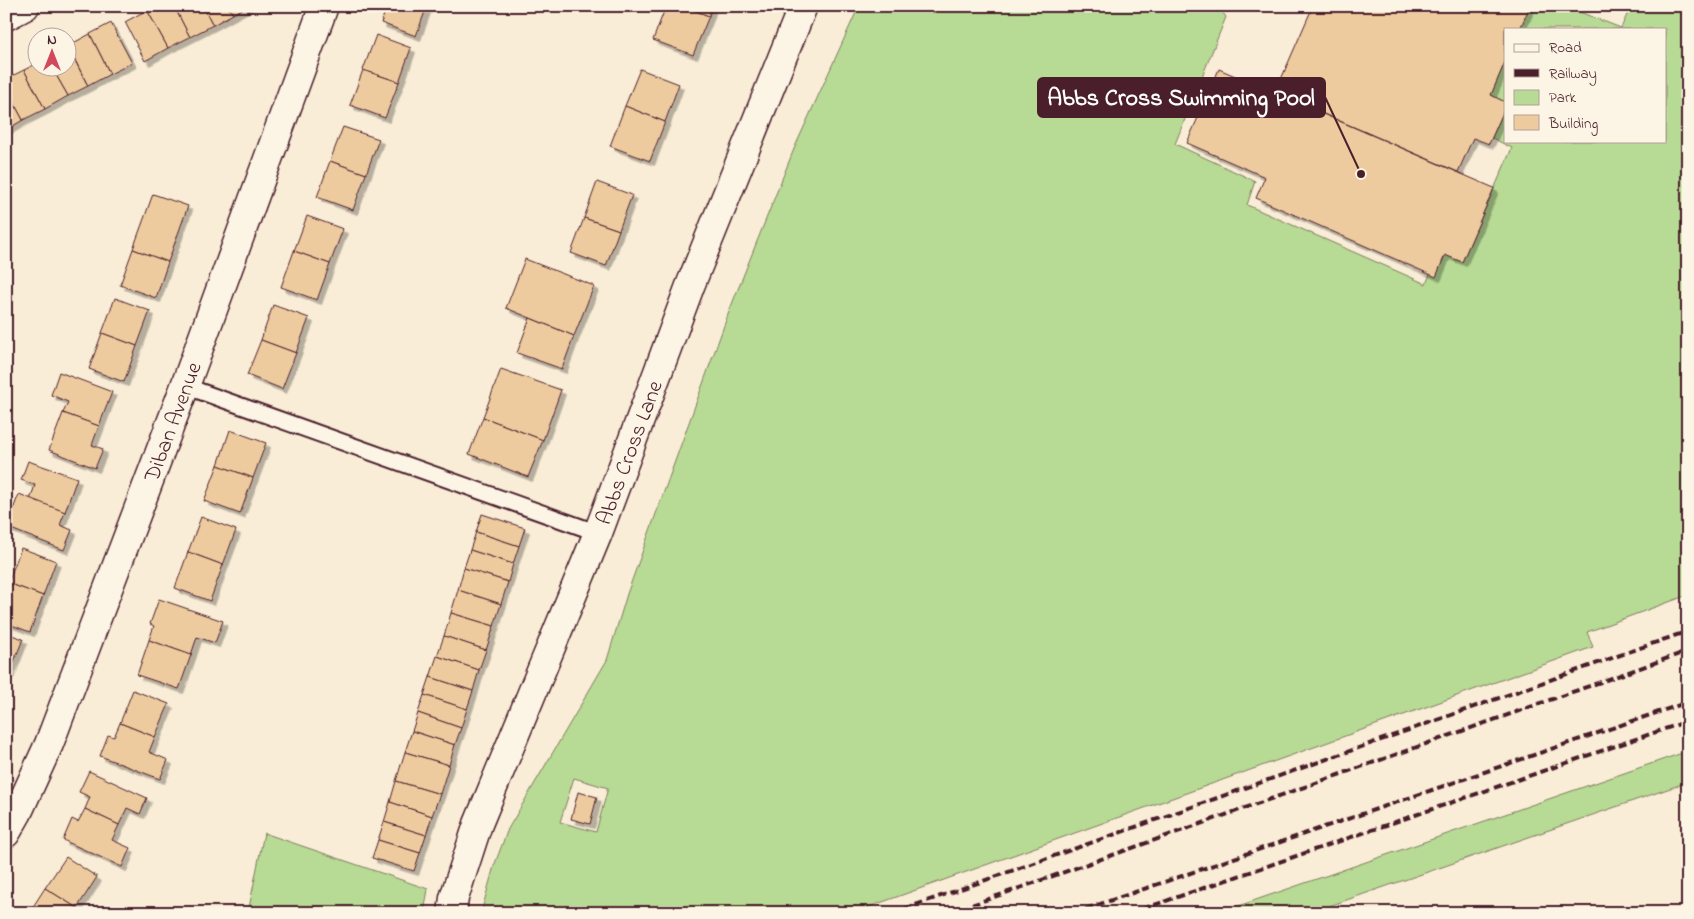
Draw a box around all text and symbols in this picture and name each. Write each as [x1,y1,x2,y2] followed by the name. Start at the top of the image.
[28,28,78,78] north arrow
[1504,28,1666,142] legend
[47,30,57,51] text: N
[1549,37,1582,59] text: Road
[1549,63,1597,86] text: Railway
[1038,78,1325,117] callout: Abbs Cross Swimming Pool
[1047,82,1315,118] text: Abbs Cross Swimming Pool
[1549,87,1577,109] text: Park
[1548,113,1598,136] text: Building
[137,358,211,488] street label: Diban Avenue
[589,376,672,530] street label: Abbs Cross Lane

